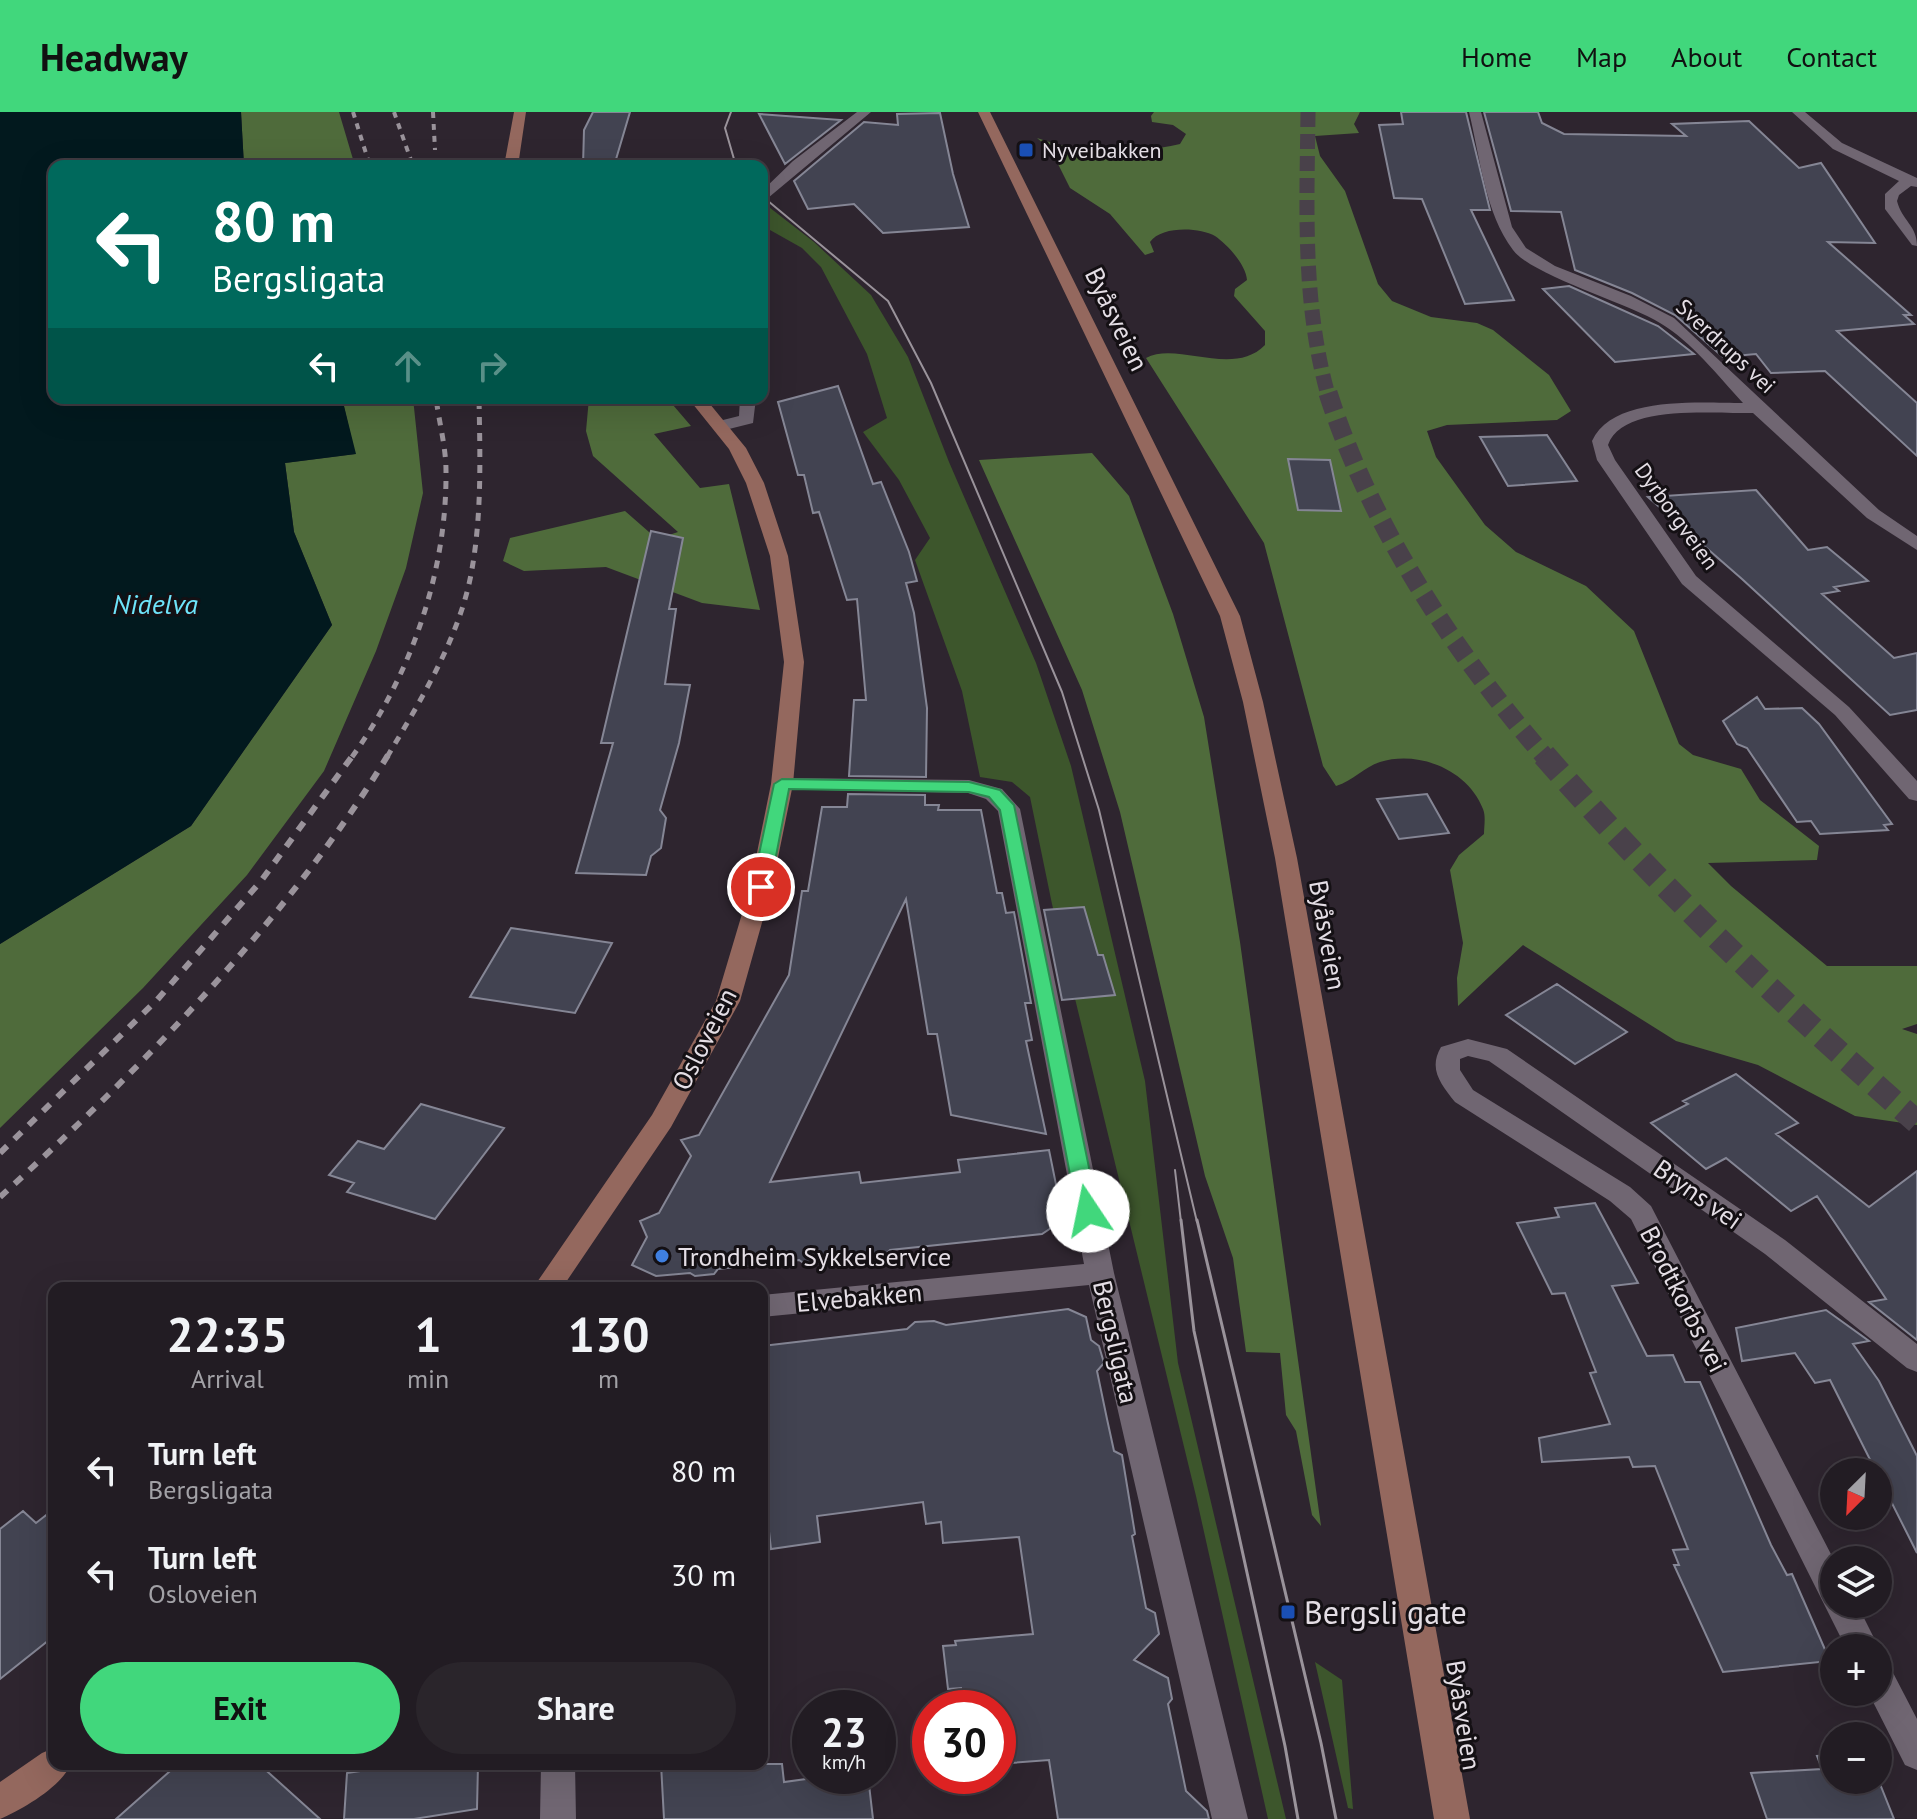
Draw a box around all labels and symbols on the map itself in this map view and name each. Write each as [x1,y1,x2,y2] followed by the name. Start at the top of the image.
[1042,136,1161,164] place label: Nyveibakken
[1017,141,1035,159] marker: Nyveibakken
[1078,262,1156,376] street label: Byåsveien
[1670,293,1782,399] street label: Sverdrups vei
[1629,457,1725,575] street label: Dyrborgveien
[112,585,198,622] water label: Nidelva
[727,853,795,921] pin
[1302,877,1354,993] street label: Byåsveien
[664,983,744,1095] street label: Osloveien
[1647,1152,1749,1236] street label: Bryns vei
[1046,1169,1130,1253] position arrow
[1633,1220,1735,1378] street label: Brodtkorbs vei
[678,1240,951,1273] place label: Trondheim Sykkelservice
[653,1247,671,1265] marker: Trondheim Sykkelservice
[795,1275,923,1319] street label: Elvebakken
[1086,1277,1146,1407] street label: Bergsligata
[1820,1458,1892,1530] north arrow
[1304,1591,1467,1633] place label: Bergsli gate
[1279,1603,1297,1621] marker: Bergsli gate
[1439,1658,1489,1772] street label: Byåsveien
[912,1690,1016,1794] speed limit sign: 30

